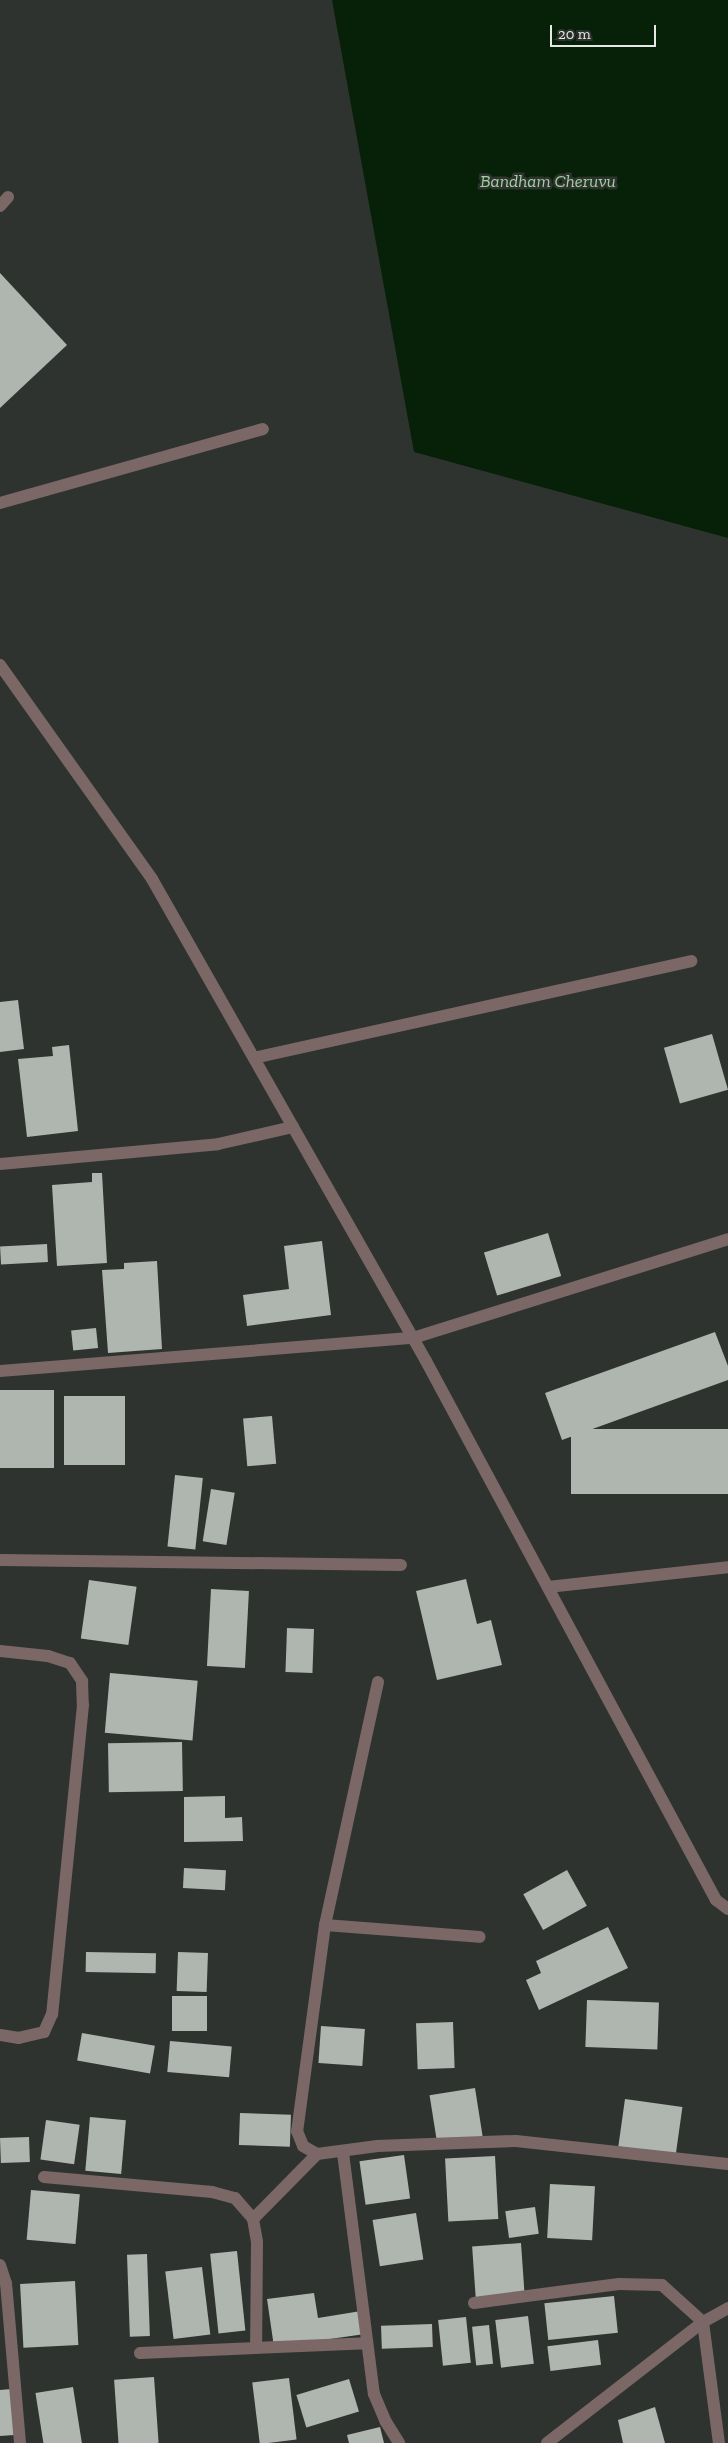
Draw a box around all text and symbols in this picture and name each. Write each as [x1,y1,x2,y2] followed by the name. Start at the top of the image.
[553,15,659,47] scale bar
[558,25,591,43] text: 20 m
[480,170,616,192] water label: Bandham Cheruvu

